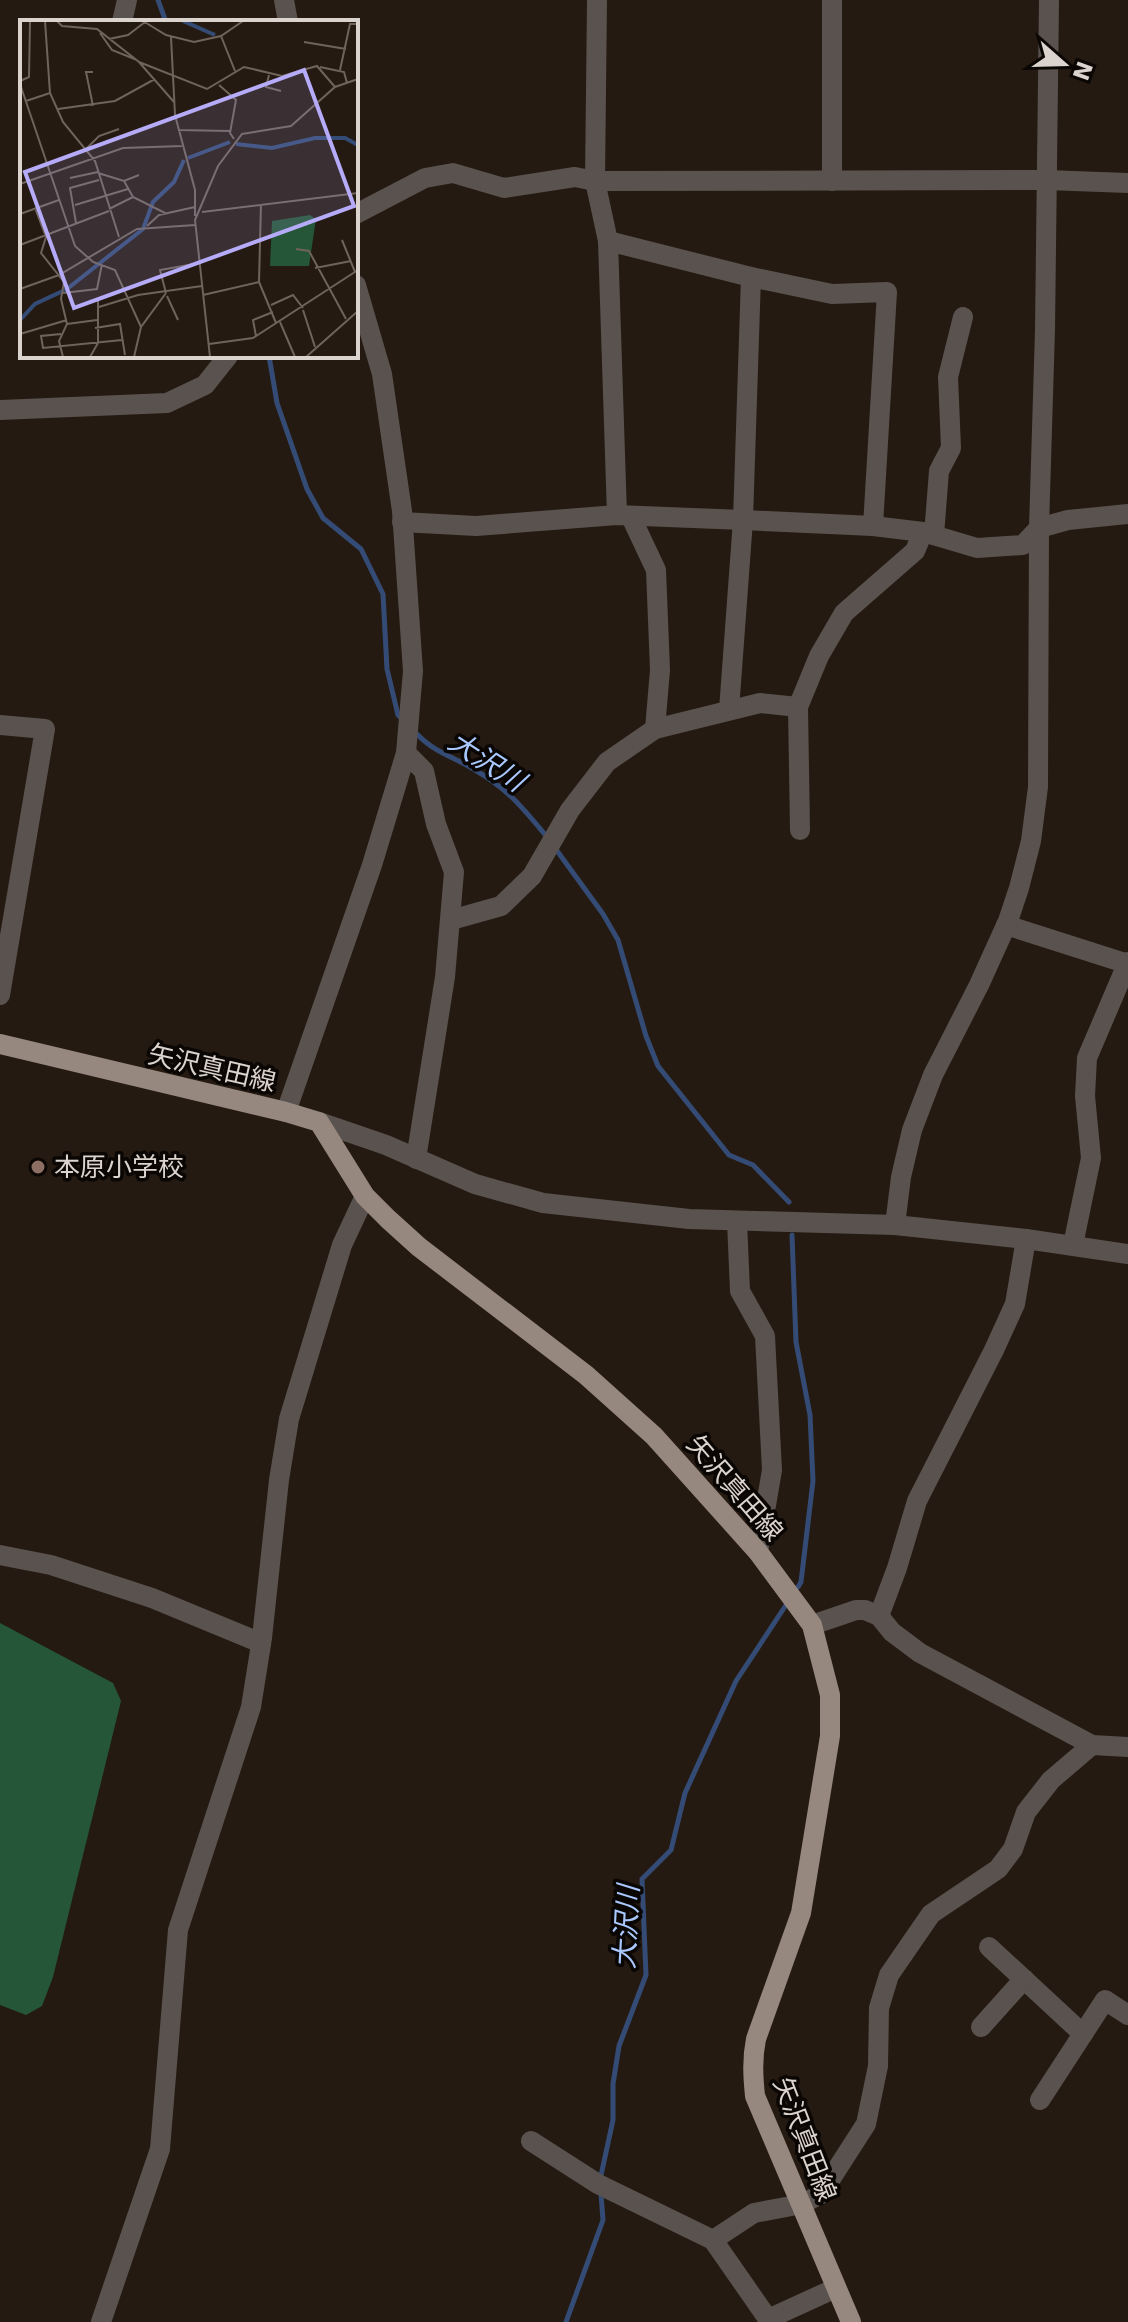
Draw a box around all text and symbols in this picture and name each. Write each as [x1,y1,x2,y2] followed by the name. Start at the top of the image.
[20,20,358,358] inset map
[1024,24,1104,104] north arrow
[1067,58,1097,84] text: N
[443,725,533,800] water label: 大沢川
[145,1039,279,1097] street label: 矢沢真田線
[54,1152,184,1182] place label: 本原小学校
[29,1158,47,1176] marker: 本原小学校
[681,1429,789,1547] street label: 矢沢真田線
[608,1881,645,1970] water label: 大沢川
[768,2073,842,2205] street label: 矢沢真田線

